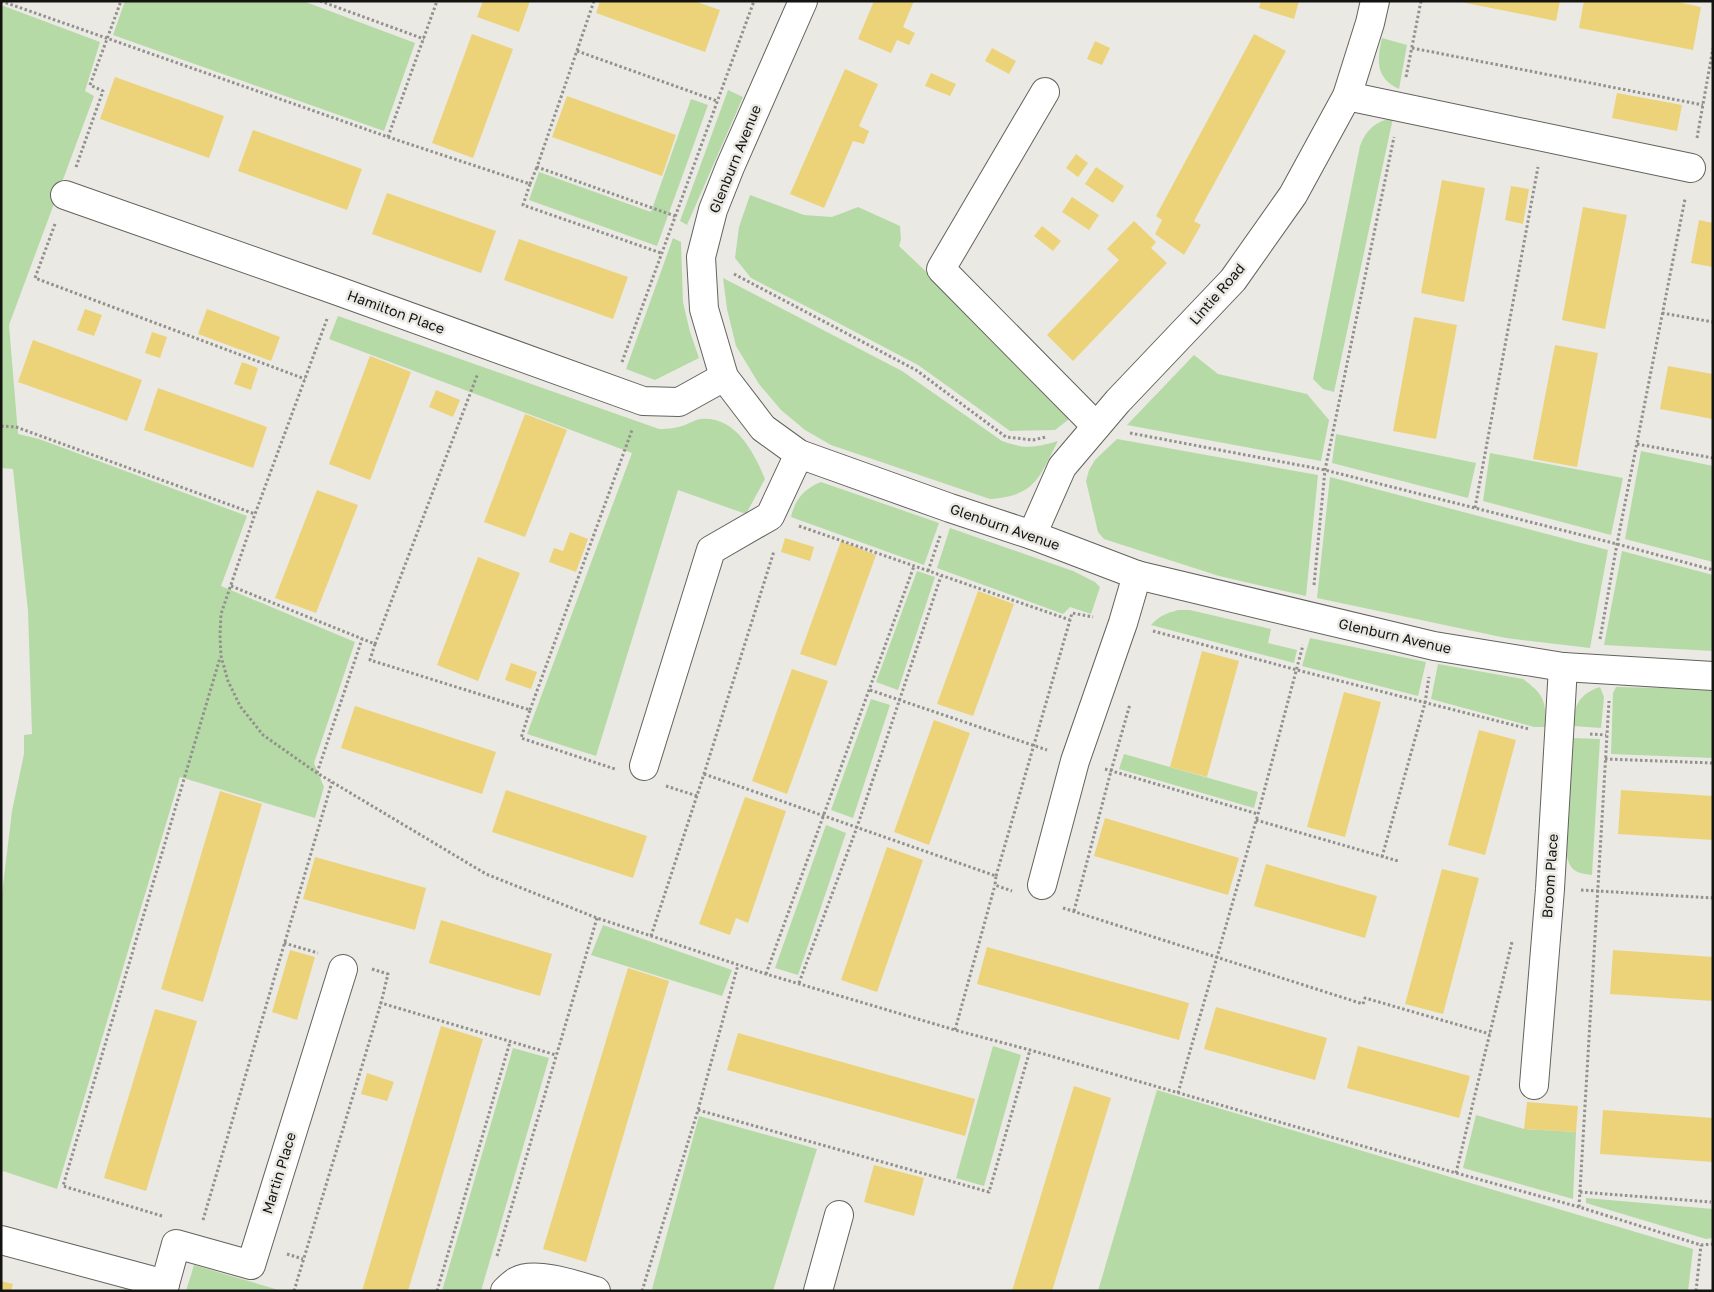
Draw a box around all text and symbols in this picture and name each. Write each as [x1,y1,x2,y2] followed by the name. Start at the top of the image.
[705,102,764,215] street label: Glenburn Avenue
[1185,260,1248,328] street label: Lintie Road
[345,286,447,337] street label: Hamilton Place
[948,500,1062,553] street label: Glenburn Avenue
[1337,614,1453,657] street label: Glenburn Avenue
[1538,833,1561,919] street label: Broom Place
[258,1130,299,1216] street label: Martin Place

